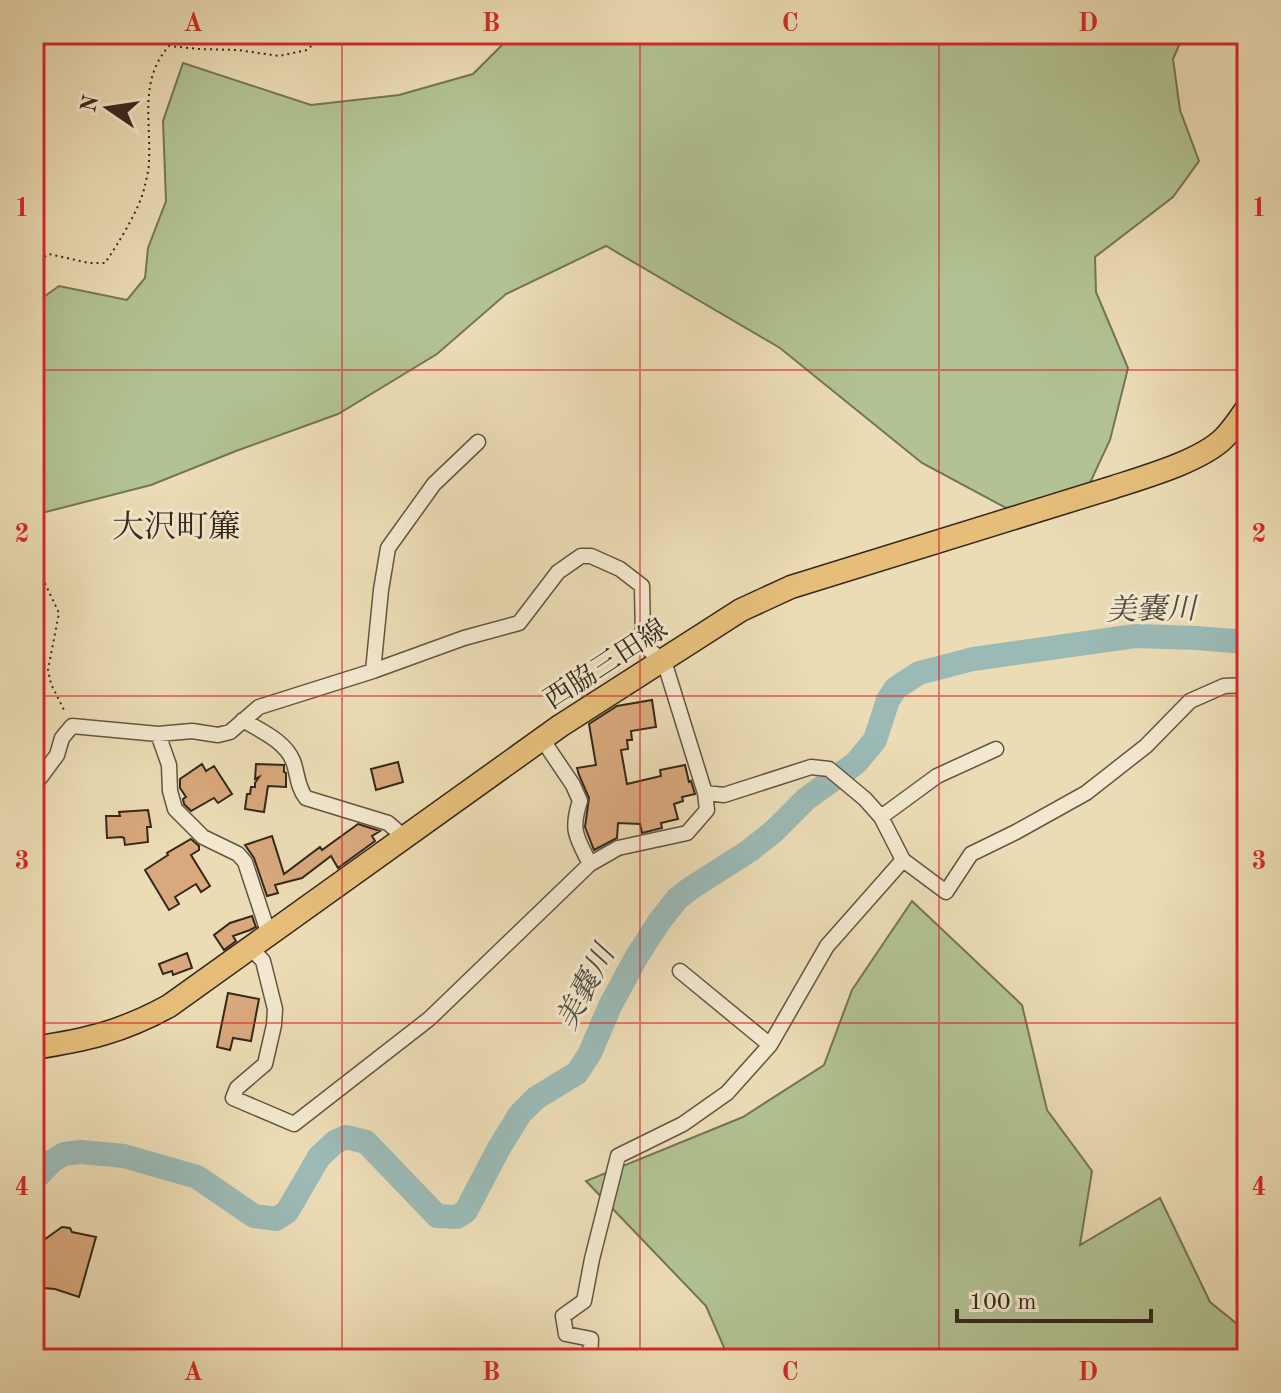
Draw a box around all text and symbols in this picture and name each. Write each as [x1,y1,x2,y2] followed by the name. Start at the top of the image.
[183,11,203,37] text: A
[482,11,500,37] text: B
[781,11,799,37] text: C
[1078,11,1098,37] text: D
[68,68,148,148] north arrow
[78,93,103,115] text: N
[14,196,30,222] text: 1
[1251,196,1267,222] text: 1
[112,509,240,545] district label: 大沢町簾
[14,522,30,548] text: 2
[1251,522,1267,548] text: 2
[1106,592,1199,627] water label: 美嚢川
[539,613,673,715] street label: 西脇三田線
[14,849,30,875] text: 3
[1251,849,1267,875] text: 3
[550,937,623,1035] water label: 美嚢川
[14,1175,30,1201] text: 4
[1251,1175,1267,1201] text: 4
[957,1273,1151,1323] scale bar
[969,1291,1037,1315] text: 100 m
[183,1360,203,1386] text: A
[482,1360,500,1386] text: B
[781,1360,799,1386] text: C
[1078,1360,1098,1386] text: D

